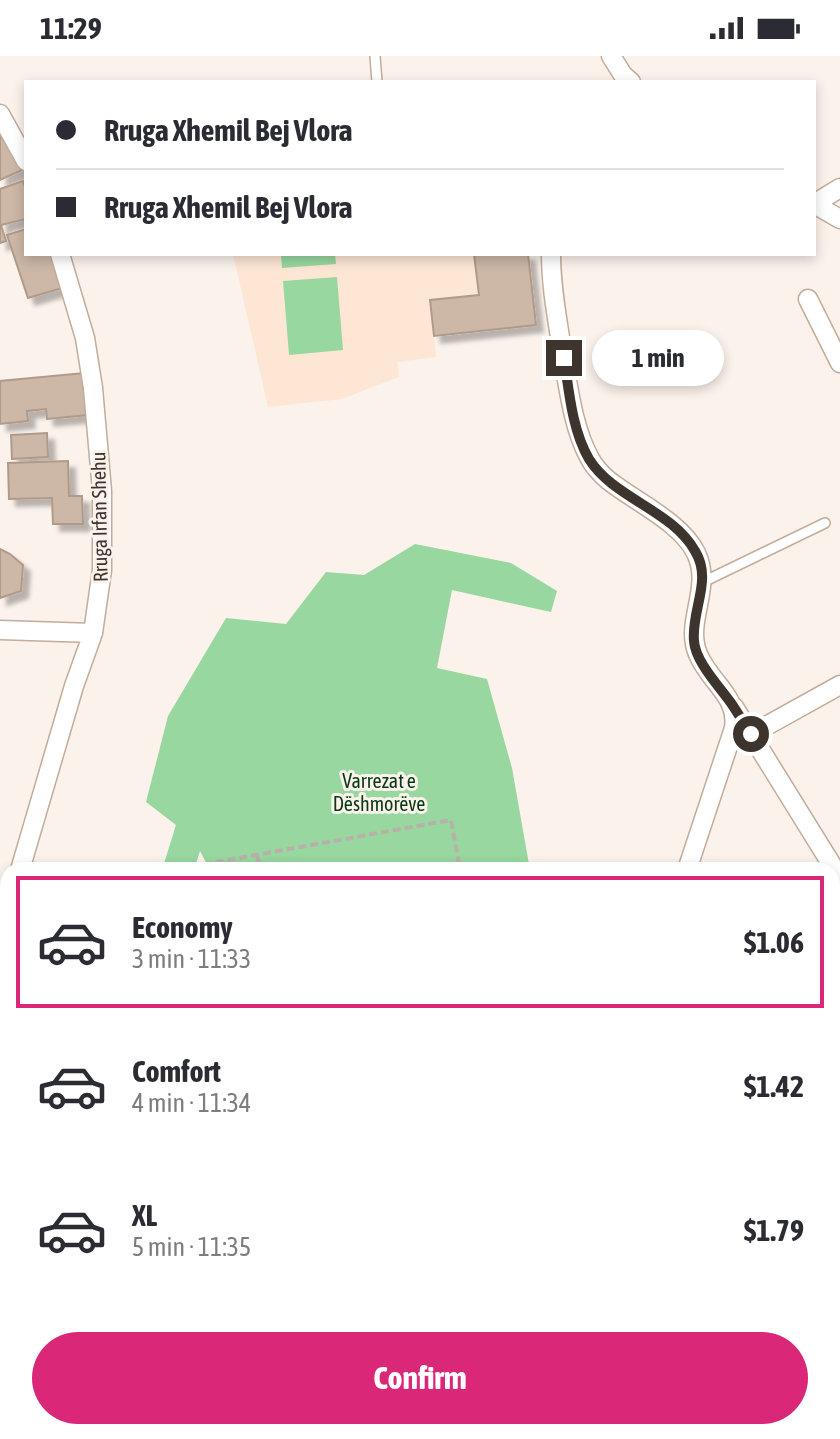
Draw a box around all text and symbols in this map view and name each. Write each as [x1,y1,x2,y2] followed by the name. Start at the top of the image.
[40,11,102,45] text: 11:29
[104,113,352,147] text: Rruga Xhemil Bej Vlora
[104,190,352,224] text: Rruga Xhemil Bej Vlora
[592,330,724,386] callout: 1 min
[546,340,582,376] route end
[631,343,685,373] text: 1 min
[86,452,112,582] street label: Rruga Irfan Shehu
[733,716,769,752] route start
[333,769,425,815] park label: Varrezat e Dëshmorëve
[36,906,108,978] icon: car
[132,910,233,944] text: Economy
[744,925,804,959] text: $1.06
[132,944,251,974] text: 3 min · 11:33
[36,1050,108,1122] icon: car
[132,1054,221,1088] text: Comfort
[744,1069,804,1103] text: $1.42
[132,1088,251,1118] text: 4 min · 11:34
[36,1194,108,1266] icon: car
[132,1198,157,1232] text: XL
[744,1213,804,1247] text: $1.79
[132,1232,251,1262] text: 5 min · 11:35
[32,1332,808,1424] button: Confirm

